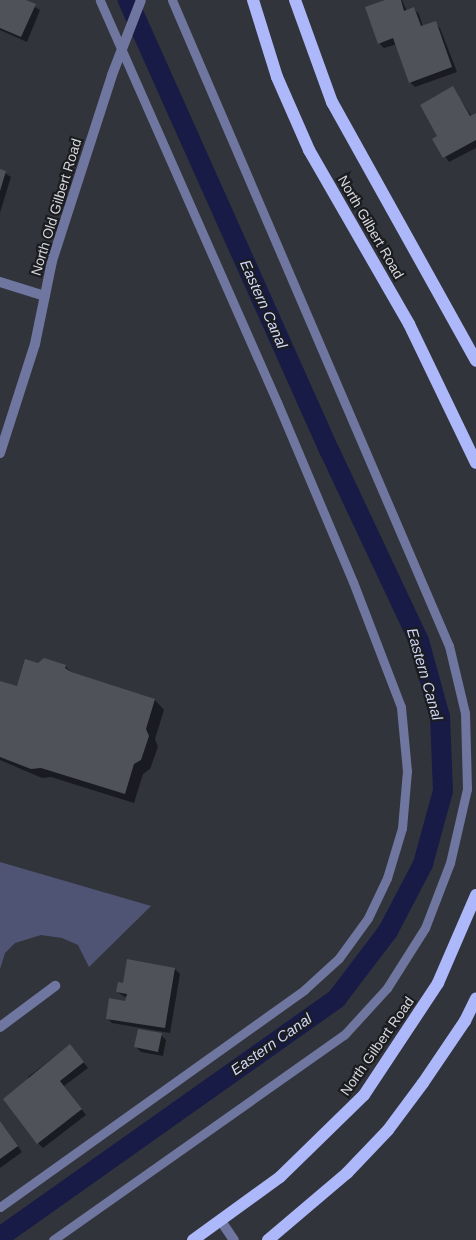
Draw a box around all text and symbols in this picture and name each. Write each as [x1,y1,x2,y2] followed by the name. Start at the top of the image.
[27,136,85,278] street label: North Old Gilbert Road
[335,172,407,282] street label: North Gilbert Road
[236,257,292,351] water label: Eastern Canal
[403,626,447,722] water label: Eastern Canal
[337,993,417,1099] street label: North Gilbert Road
[227,1009,315,1079] water label: Eastern Canal

